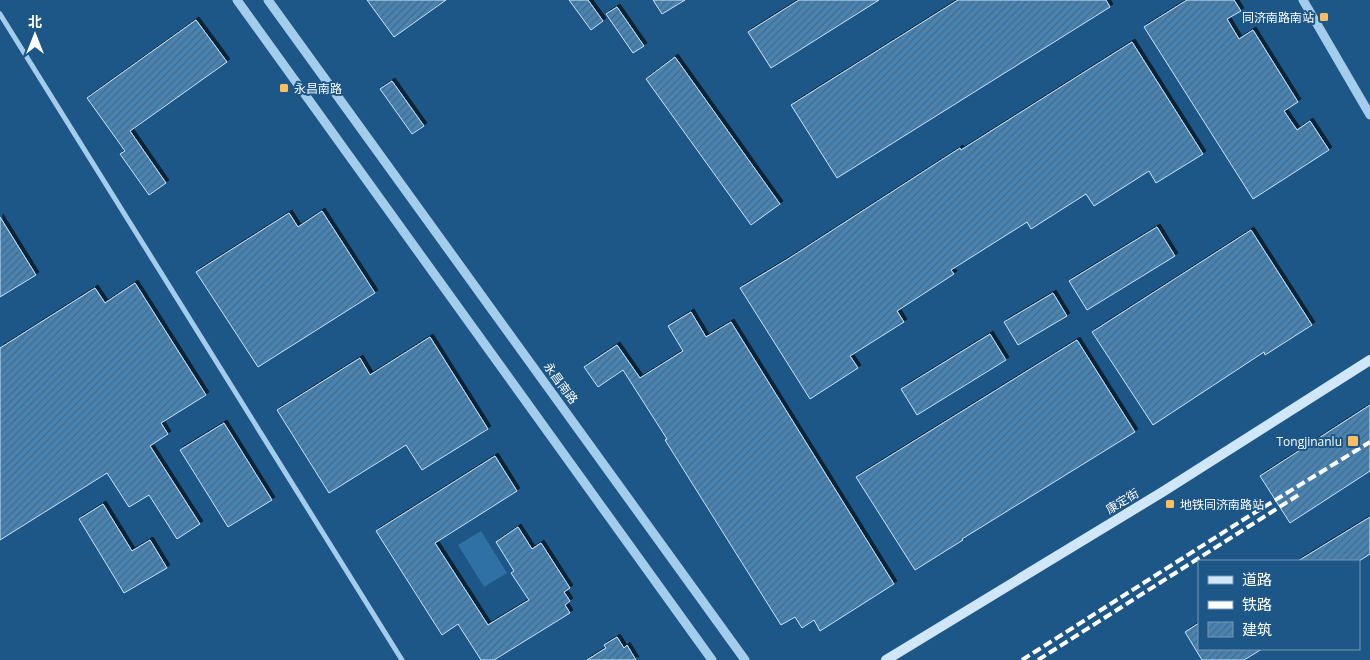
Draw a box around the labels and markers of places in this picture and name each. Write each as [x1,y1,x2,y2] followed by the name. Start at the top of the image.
[1242,9,1314,26] place label: 同济南路南站
[1318,11,1330,23] marker: 同济南路南站
[294,80,342,97] place label: 永昌南路
[278,82,290,94] marker: 永昌南路
[1276,433,1342,450] place label: Tongjinanlu
[1346,434,1360,448] marker: Tongjinanlu
[1180,496,1264,513] place label: 地铁同济南路站
[1164,498,1176,510] marker: 地铁同济南路站

